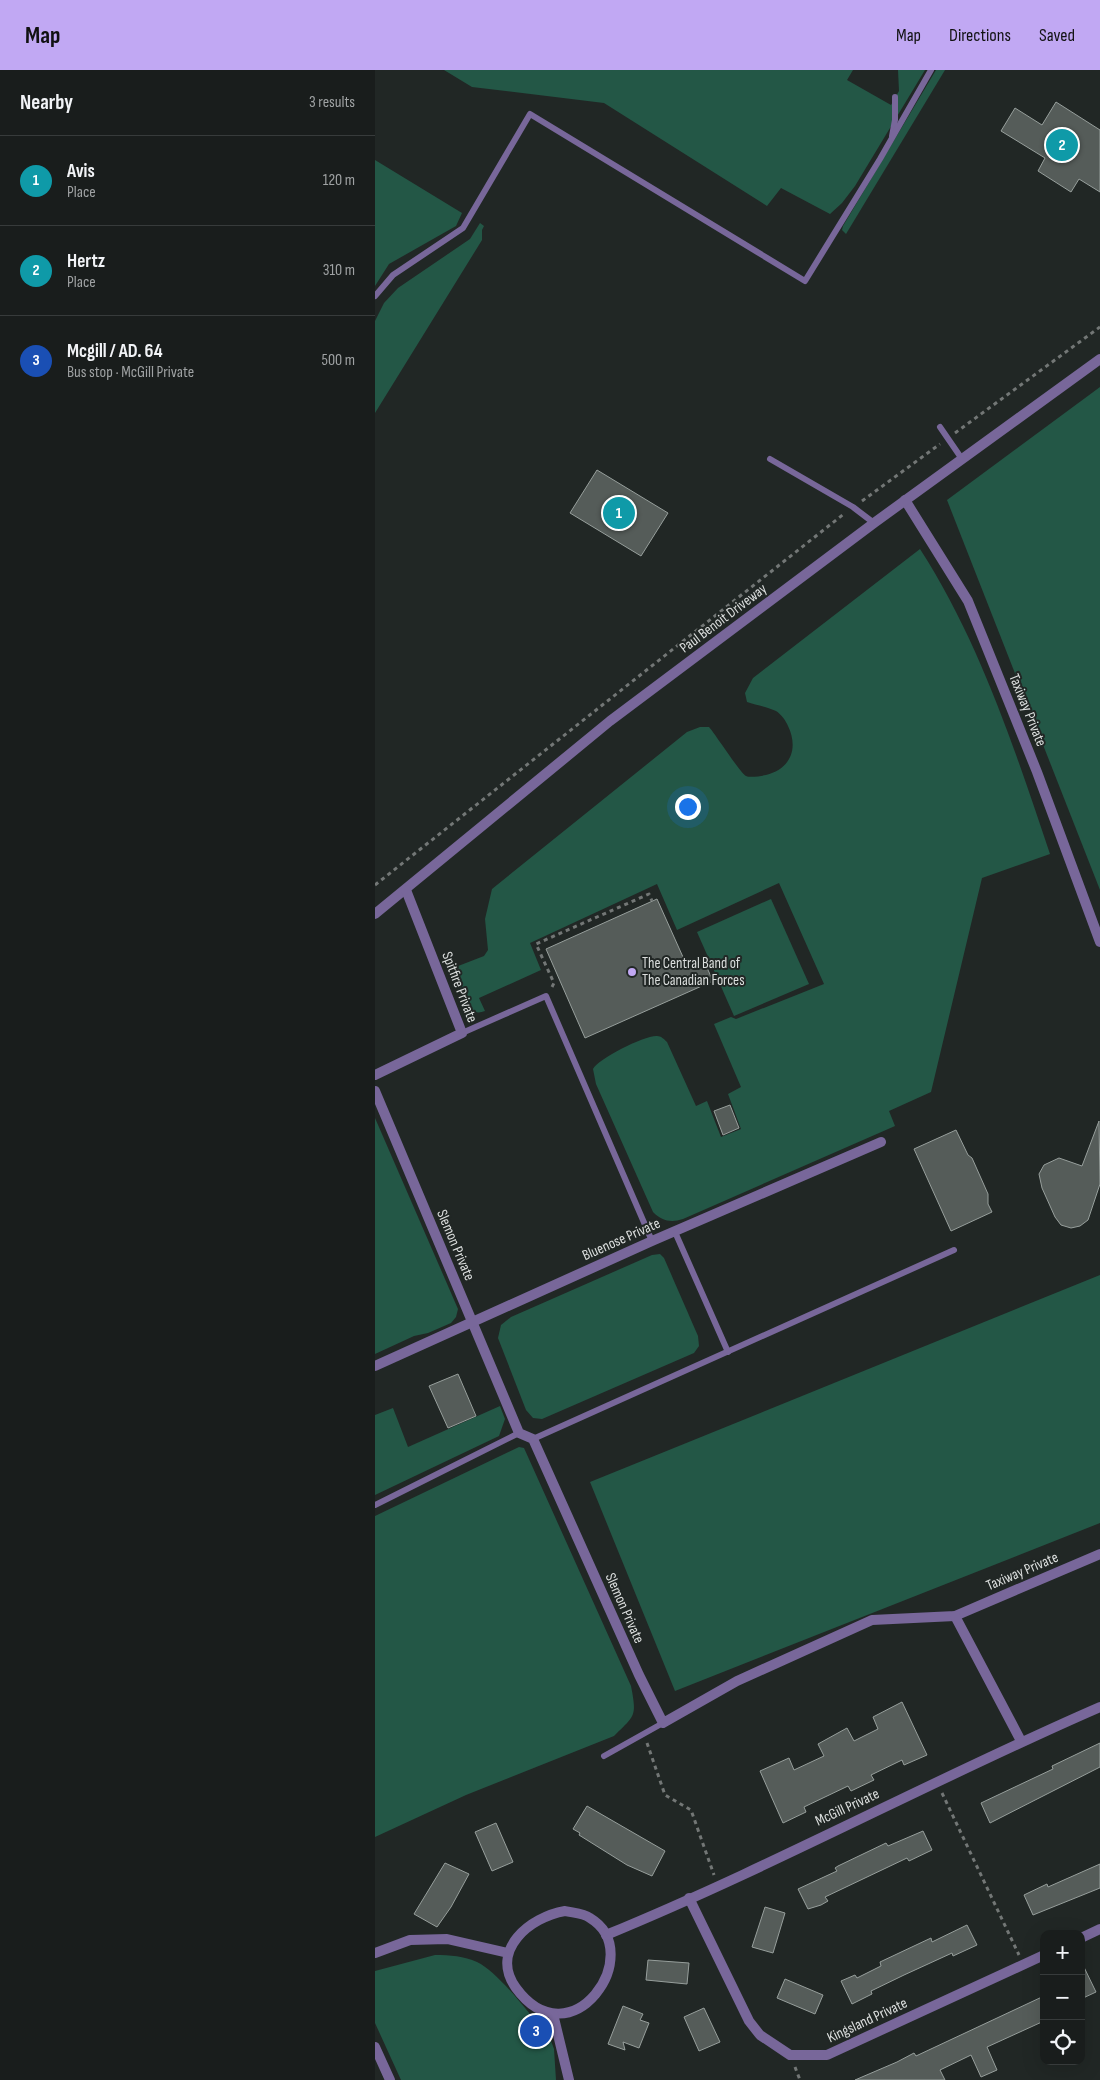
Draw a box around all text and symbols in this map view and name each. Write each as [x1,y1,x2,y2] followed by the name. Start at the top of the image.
[25,21,60,50] text: Map
[896,25,921,46] text: Map
[949,25,1011,46] text: Directions
[1039,25,1075,46] text: Saved
[20,90,73,115] text: Nearby
[309,93,355,112] text: 3 results
[1046,126,1078,164] pin: 2
[67,160,95,183] text: Avis
[33,171,39,190] text: 1
[323,171,355,190] text: 120 m
[67,183,96,202] text: Place
[67,250,105,273] text: Hertz
[32,261,40,280] text: 2
[323,261,355,280] text: 310 m
[67,273,96,292] text: Place
[67,340,163,363] text: Mcgill / AD. 64
[32,351,40,370] text: 3
[321,351,355,370] text: 500 m
[67,363,194,382] text: Bus stop · McGill Private
[603,494,635,532] pin: 1
[676,579,771,657] street label: Paul Benoit Driveway
[1004,671,1051,749] street label: Taxiway Private
[675,794,701,820] your location
[437,949,482,1025] street label: Spitfire Private
[642,954,745,990] place label: The Central Band of The Canadian Forces
[626,966,638,978] marker: The Central Band of The Canadian Forces
[432,1207,479,1284] street label: Slemon Private
[579,1214,663,1265] street label: Bluenose Private
[983,1548,1061,1595] street label: Taxiway Private
[601,1570,649,1646] street label: Slemon Private
[812,1784,882,1831] street label: McGill Private
[1040,1930,1085,2065] map controls
[1040,1930,1085,1975] button: +
[1040,1975,1085,2020] button: −
[824,1994,910,2047] street label: Kingsland Private
[520,2012,552,2050] pin: 3
[1040,2020,1085,2065] button: locate

